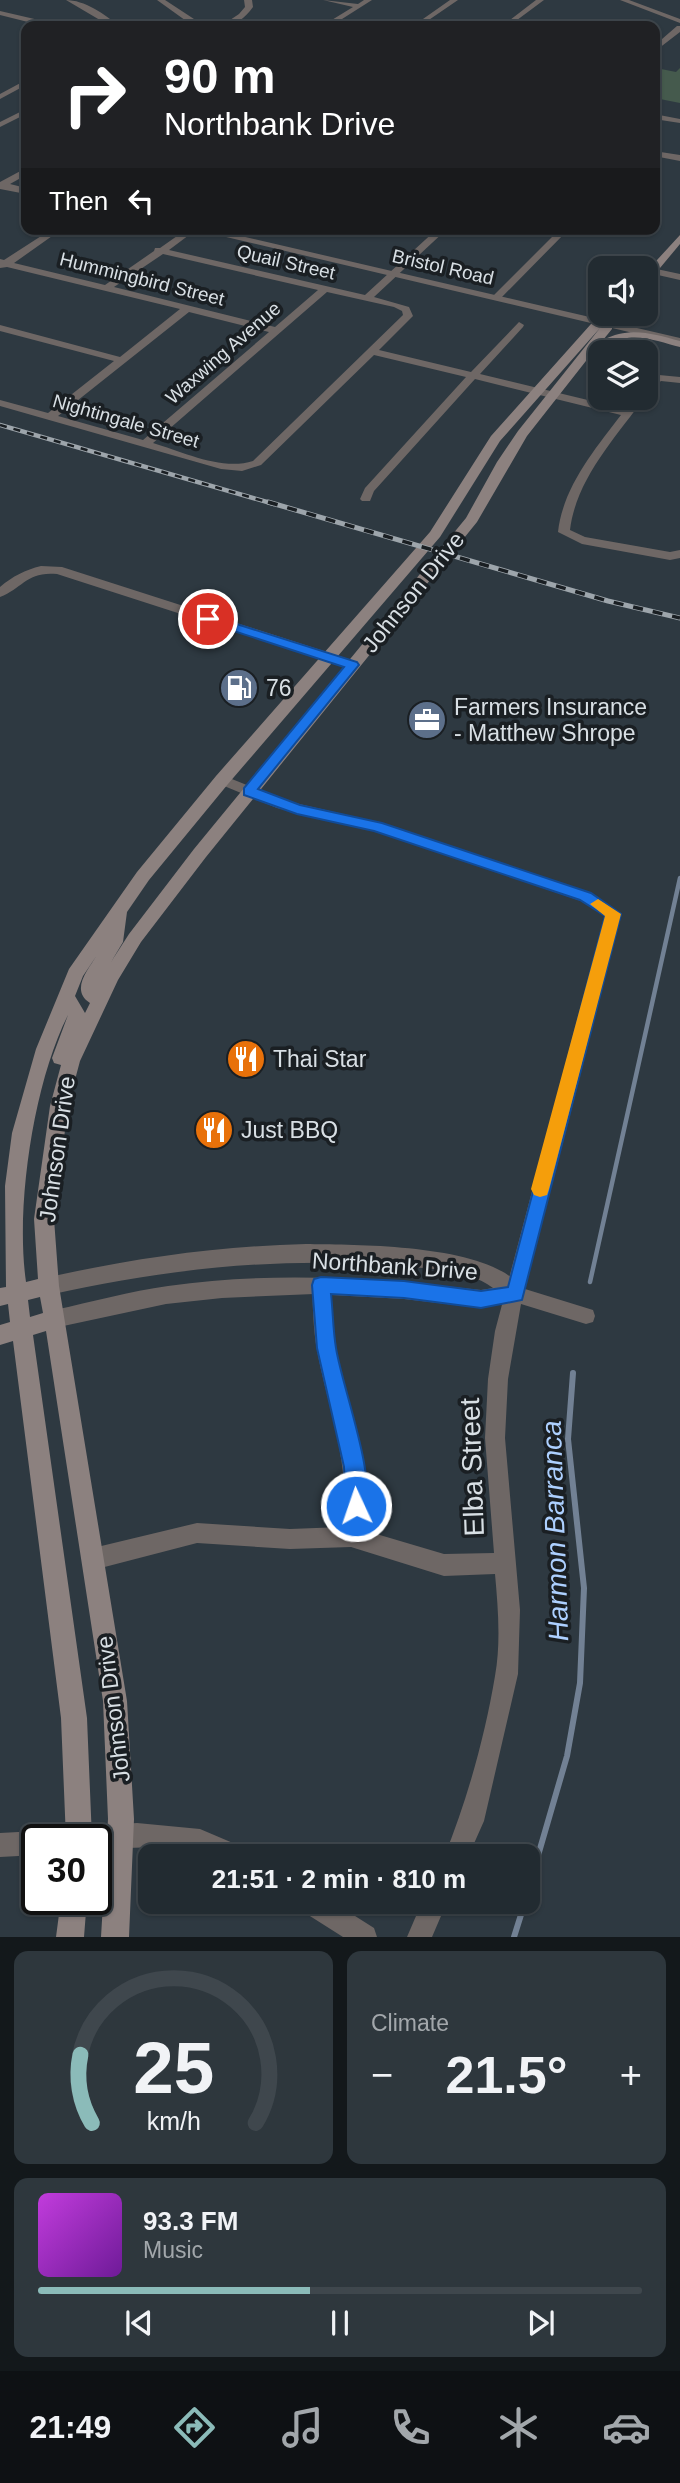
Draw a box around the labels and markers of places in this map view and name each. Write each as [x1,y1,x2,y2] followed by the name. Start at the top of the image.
[178,589,238,649] pin
[218,667,260,709] fuel station icon: 76
[266,675,292,701] place label: 76
[454,694,647,746] place label: Farmers Insurance - Matthew Shrope
[406,699,448,741] office icon: Farmers Insurance - Matthew Shrope
[225,1038,267,1080] restaurant icon: Thai Star
[273,1046,367,1072] place label: Thai Star
[193,1109,235,1151] restaurant icon: Just BBQ
[241,1117,338,1143] place label: Just BBQ

